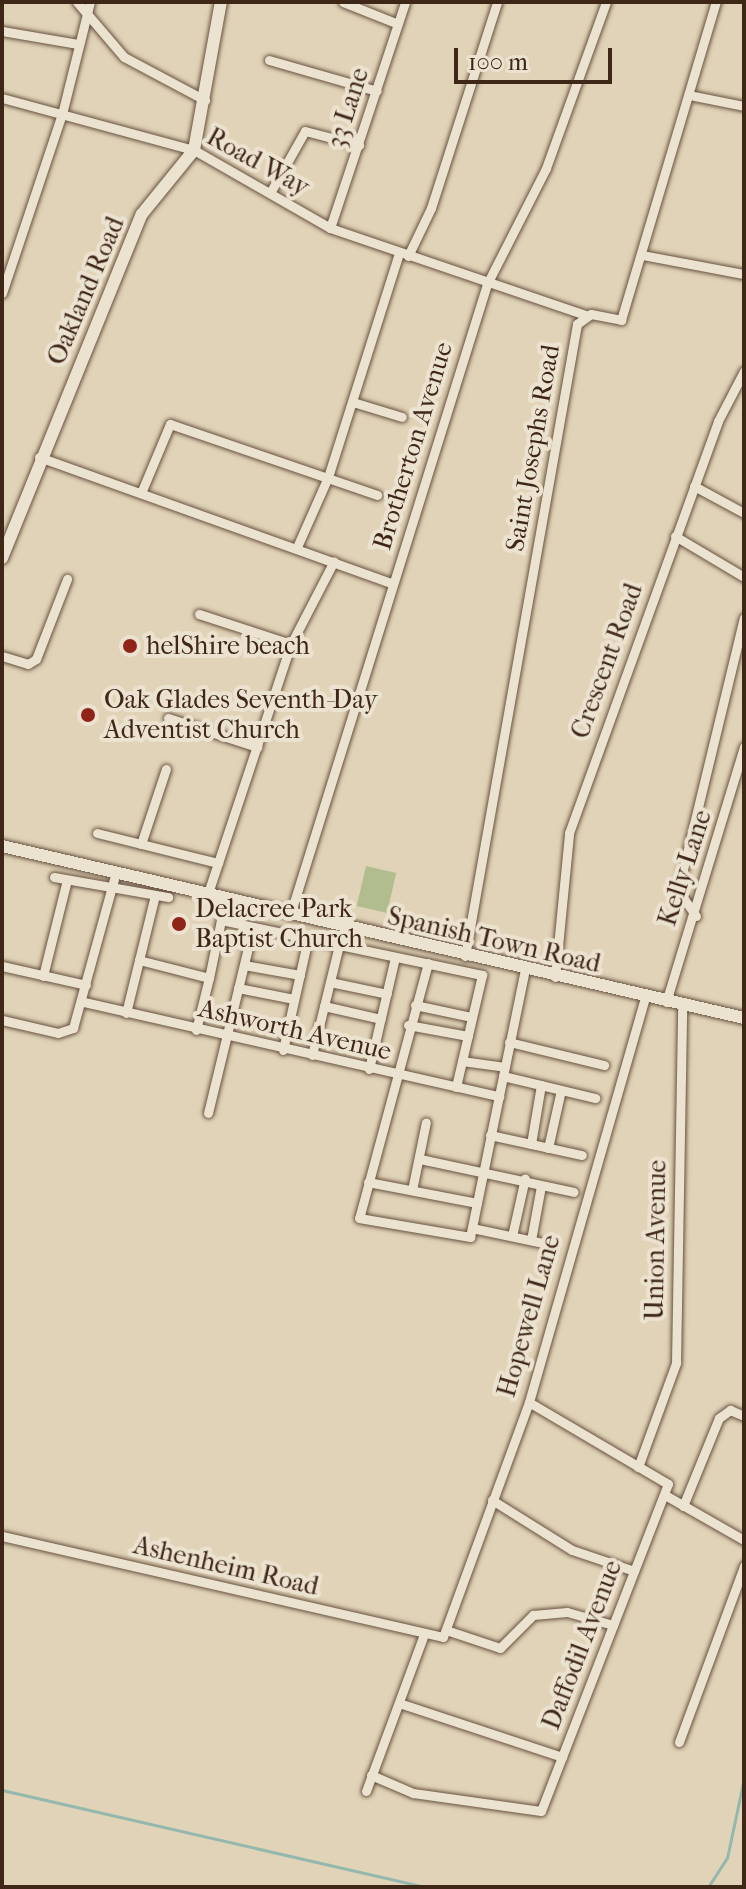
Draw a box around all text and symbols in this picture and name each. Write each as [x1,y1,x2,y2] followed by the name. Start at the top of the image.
[458,32,616,82] scale bar
[468,48,528,76] text: 100 m
[320,64,376,152] street label: 33 Lane
[201,121,315,203] street label: Road Way
[41,212,131,370] street label: Oakland Road
[367,338,459,554] street label: Brotherton Avenue
[499,342,567,554] street label: Saint Josephs Road
[565,579,649,743] street label: Crescent Road
[146,630,310,662] place label: helShire beach
[121,637,139,655] marker: helShire beach
[104,684,378,746] place label: Oak Glades Seventh-Day Adventist Church
[79,706,97,724] marker: Oak Glades Seventh-Day Adventist Church
[652,806,718,930] street label: Kelly Lane
[195,893,363,954] place label: Delacree Park Baptist Church
[384,900,604,980] street label: Spanish Town Road
[170,915,188,933] marker: Delacree Park Baptist Church
[196,993,394,1067] street label: Ashworth Avenue
[639,1160,673,1320] street label: Union Avenue
[491,1231,567,1401] street label: Hopewell Lane
[130,1530,322,1602] street label: Ashenheim Road
[535,1556,629,1734] street label: Daffodil Avenue

